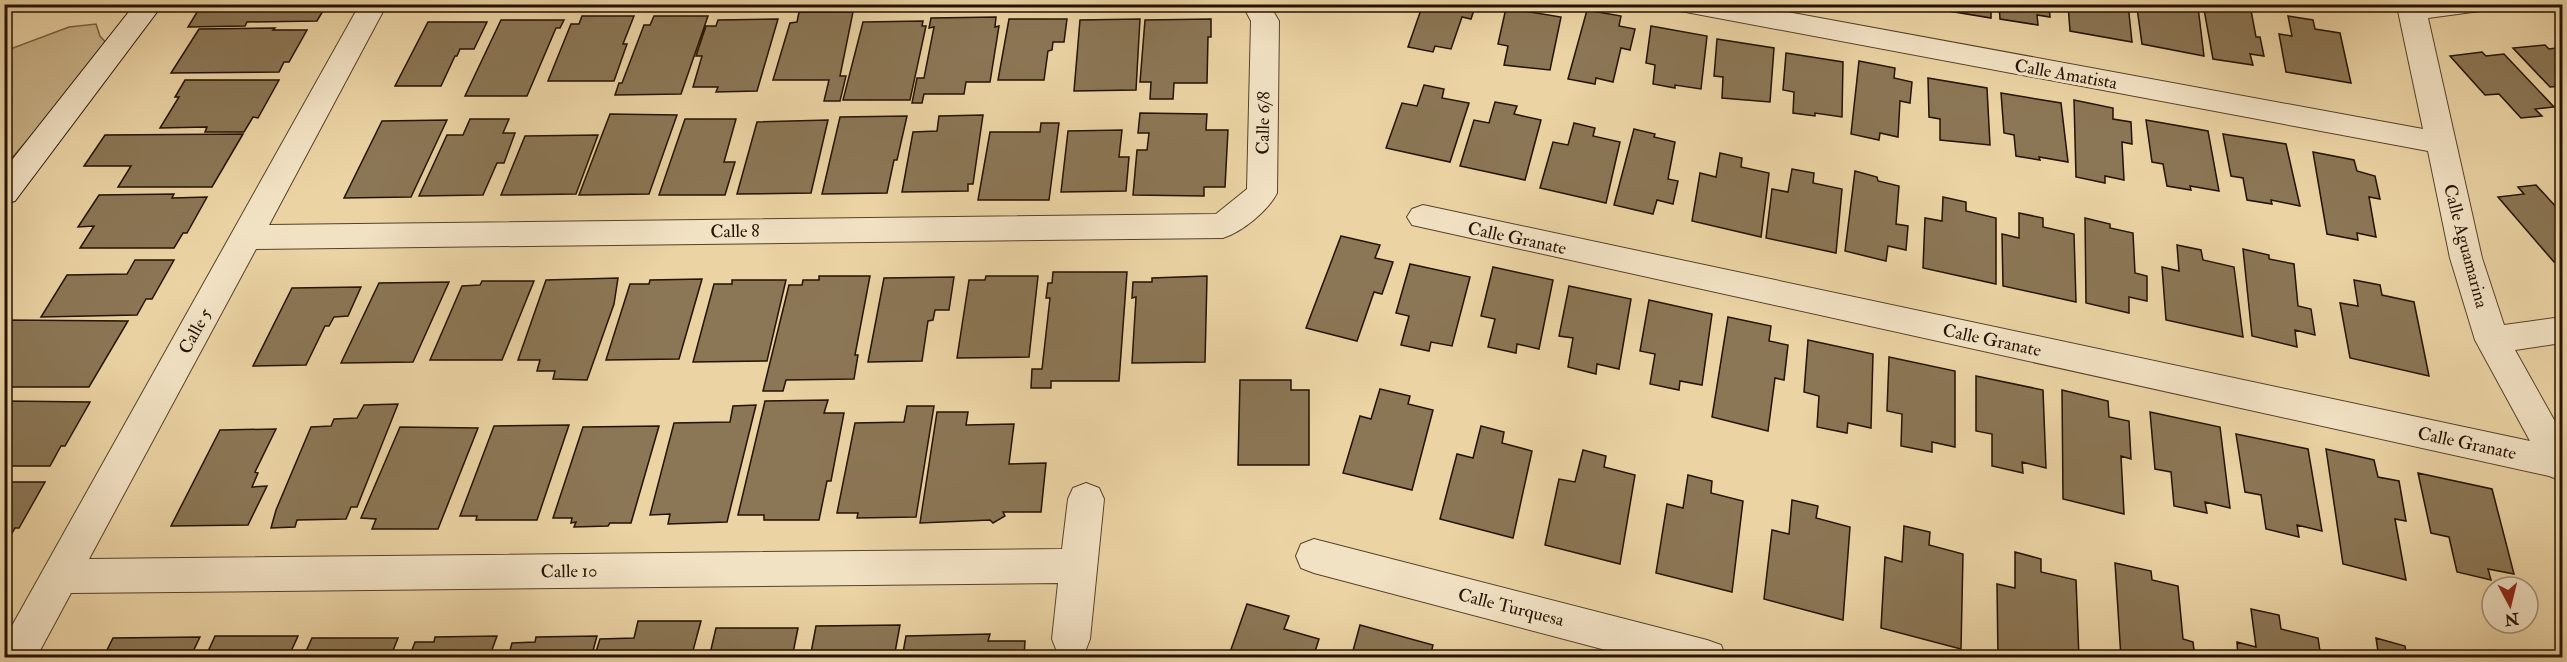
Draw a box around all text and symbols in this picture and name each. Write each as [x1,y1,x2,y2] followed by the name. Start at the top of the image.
[2013,54,2120,95] street label: Calle Amatista
[1251,91,1276,155] street label: Calle 6/8
[2438,181,2493,311] street label: Calle Aguamarina
[1465,217,1569,260] street label: Calle Granate
[710,220,760,243] street label: Calle 8
[174,304,217,358] street label: Calle 5
[1940,319,2044,362] street label: Calle Granate
[2415,422,2519,465] street label: Calle Granate
[541,560,597,583] street label: Calle 10
[2480,575,2540,635] north arrow
[1456,583,1567,632] street label: Calle Turquesa
[2503,608,2521,630] text: N

